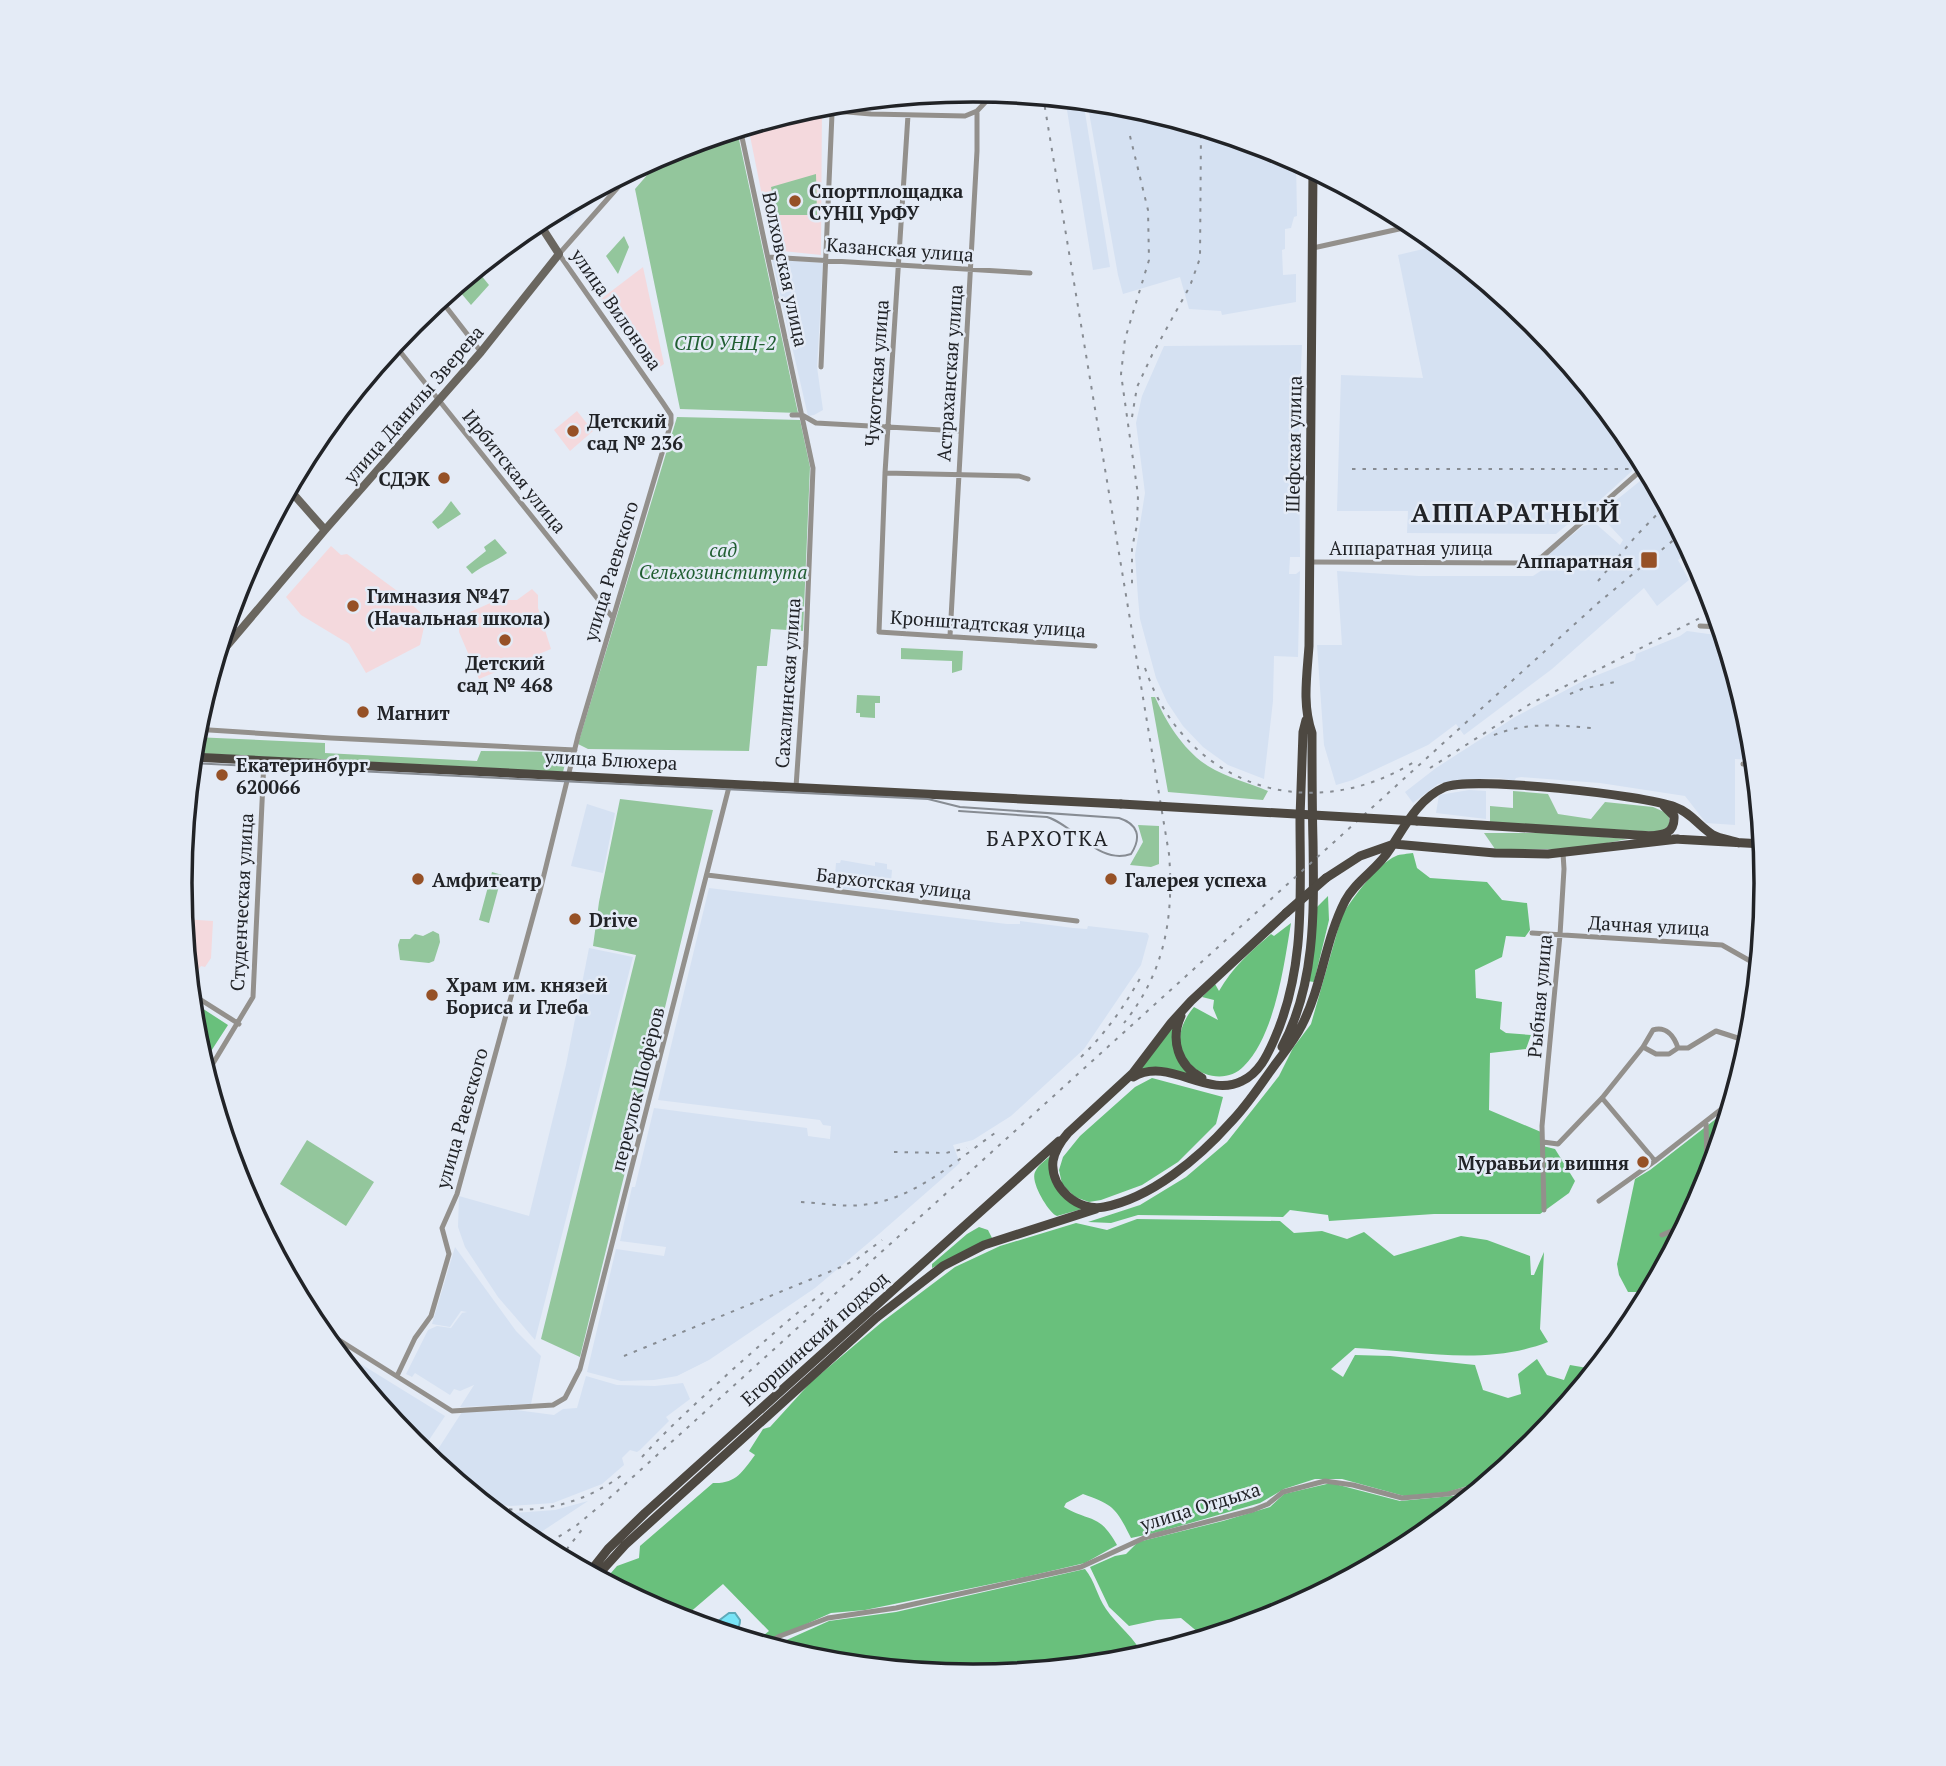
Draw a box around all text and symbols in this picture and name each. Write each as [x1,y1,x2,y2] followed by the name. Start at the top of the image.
[809,178,964,225] place label: Спортплощадка СУНЦ УрФУ
[757,189,815,349] street label: Волховская улица
[787,193,803,209] marker: Спортплощадка СУНЦ УрФУ
[825,231,975,267] street label: Казанская улица
[565,242,668,375] street label: улица Вилонова
[930,283,968,462] street label: Астраханская улица
[858,298,894,447] street label: Чукотская улица
[337,319,489,489] street label: улица Данилы Зверева
[674,330,776,355] park label: СПО УНЦ-2
[1279,375,1307,513] street label: Шефская улица
[457,404,573,538] street label: Ирбитская улица
[587,408,683,455] place label: Детский сад № 236
[565,423,581,439] marker: Детский сад № 236
[379,466,430,491] place label: СДЭК
[436,470,452,486] marker: СДЭК
[1411,495,1621,529] district label: АППАРАТНЫЙ
[576,498,643,645] street label: улица Раевского
[1329,535,1493,560] street label: Аппаратная улица
[639,537,807,584] park label: сад Сельхозинститута
[1517,548,1633,573] place label: Аппаратная
[1639,550,1659,570] marker: Аппаратная
[367,583,550,630] place label: Гимназия №47 (Начальная школа)
[769,597,805,769] street label: Сахалинская улица
[345,598,361,614] marker: Гимназия №47 (Начальная школа)
[889,604,1087,642] street label: Кронштадтская улица
[497,632,513,648] marker: Детский сад № 468
[457,650,553,697] place label: Детский сад № 468
[377,700,450,725] place label: Магнит
[355,704,371,720] marker: Магнит
[543,743,678,775] street label: улица Блюхера
[236,752,368,799] place label: Екатеринбург 620066
[214,767,230,783] marker: Екатеринбург 620066
[224,812,258,992] street label: Студенческая улица
[986,824,1110,852] district label: БАРХОТКА
[815,861,974,905] street label: Бархотская улица
[432,867,542,892] place label: Амфитеатр
[1125,867,1267,892] place label: Галерея успеха
[410,871,426,887] marker: Амфитеатр
[1103,871,1119,887] marker: Галерея успеха
[589,907,638,932] place label: Drive
[1588,909,1711,941] street label: Дачная улица
[567,911,583,927] marker: Drive
[1521,933,1557,1059] street label: Рыбная улица
[446,972,608,1019] place label: Храм им. князей Бориса и Глеба
[424,987,440,1003] marker: Храм им. князей Бориса и Глеба
[604,1004,670,1174] street label: переулок Шофёров
[429,1045,493,1192] street label: улица Раевского
[1458,1150,1629,1175] place label: Муравьи и вишня
[1635,1154,1651,1170] marker: Муравьи и вишня
[735,1265,893,1411] street label: Егоршинский подход
[1136,1476,1263,1536] street label: улица Отдыха

